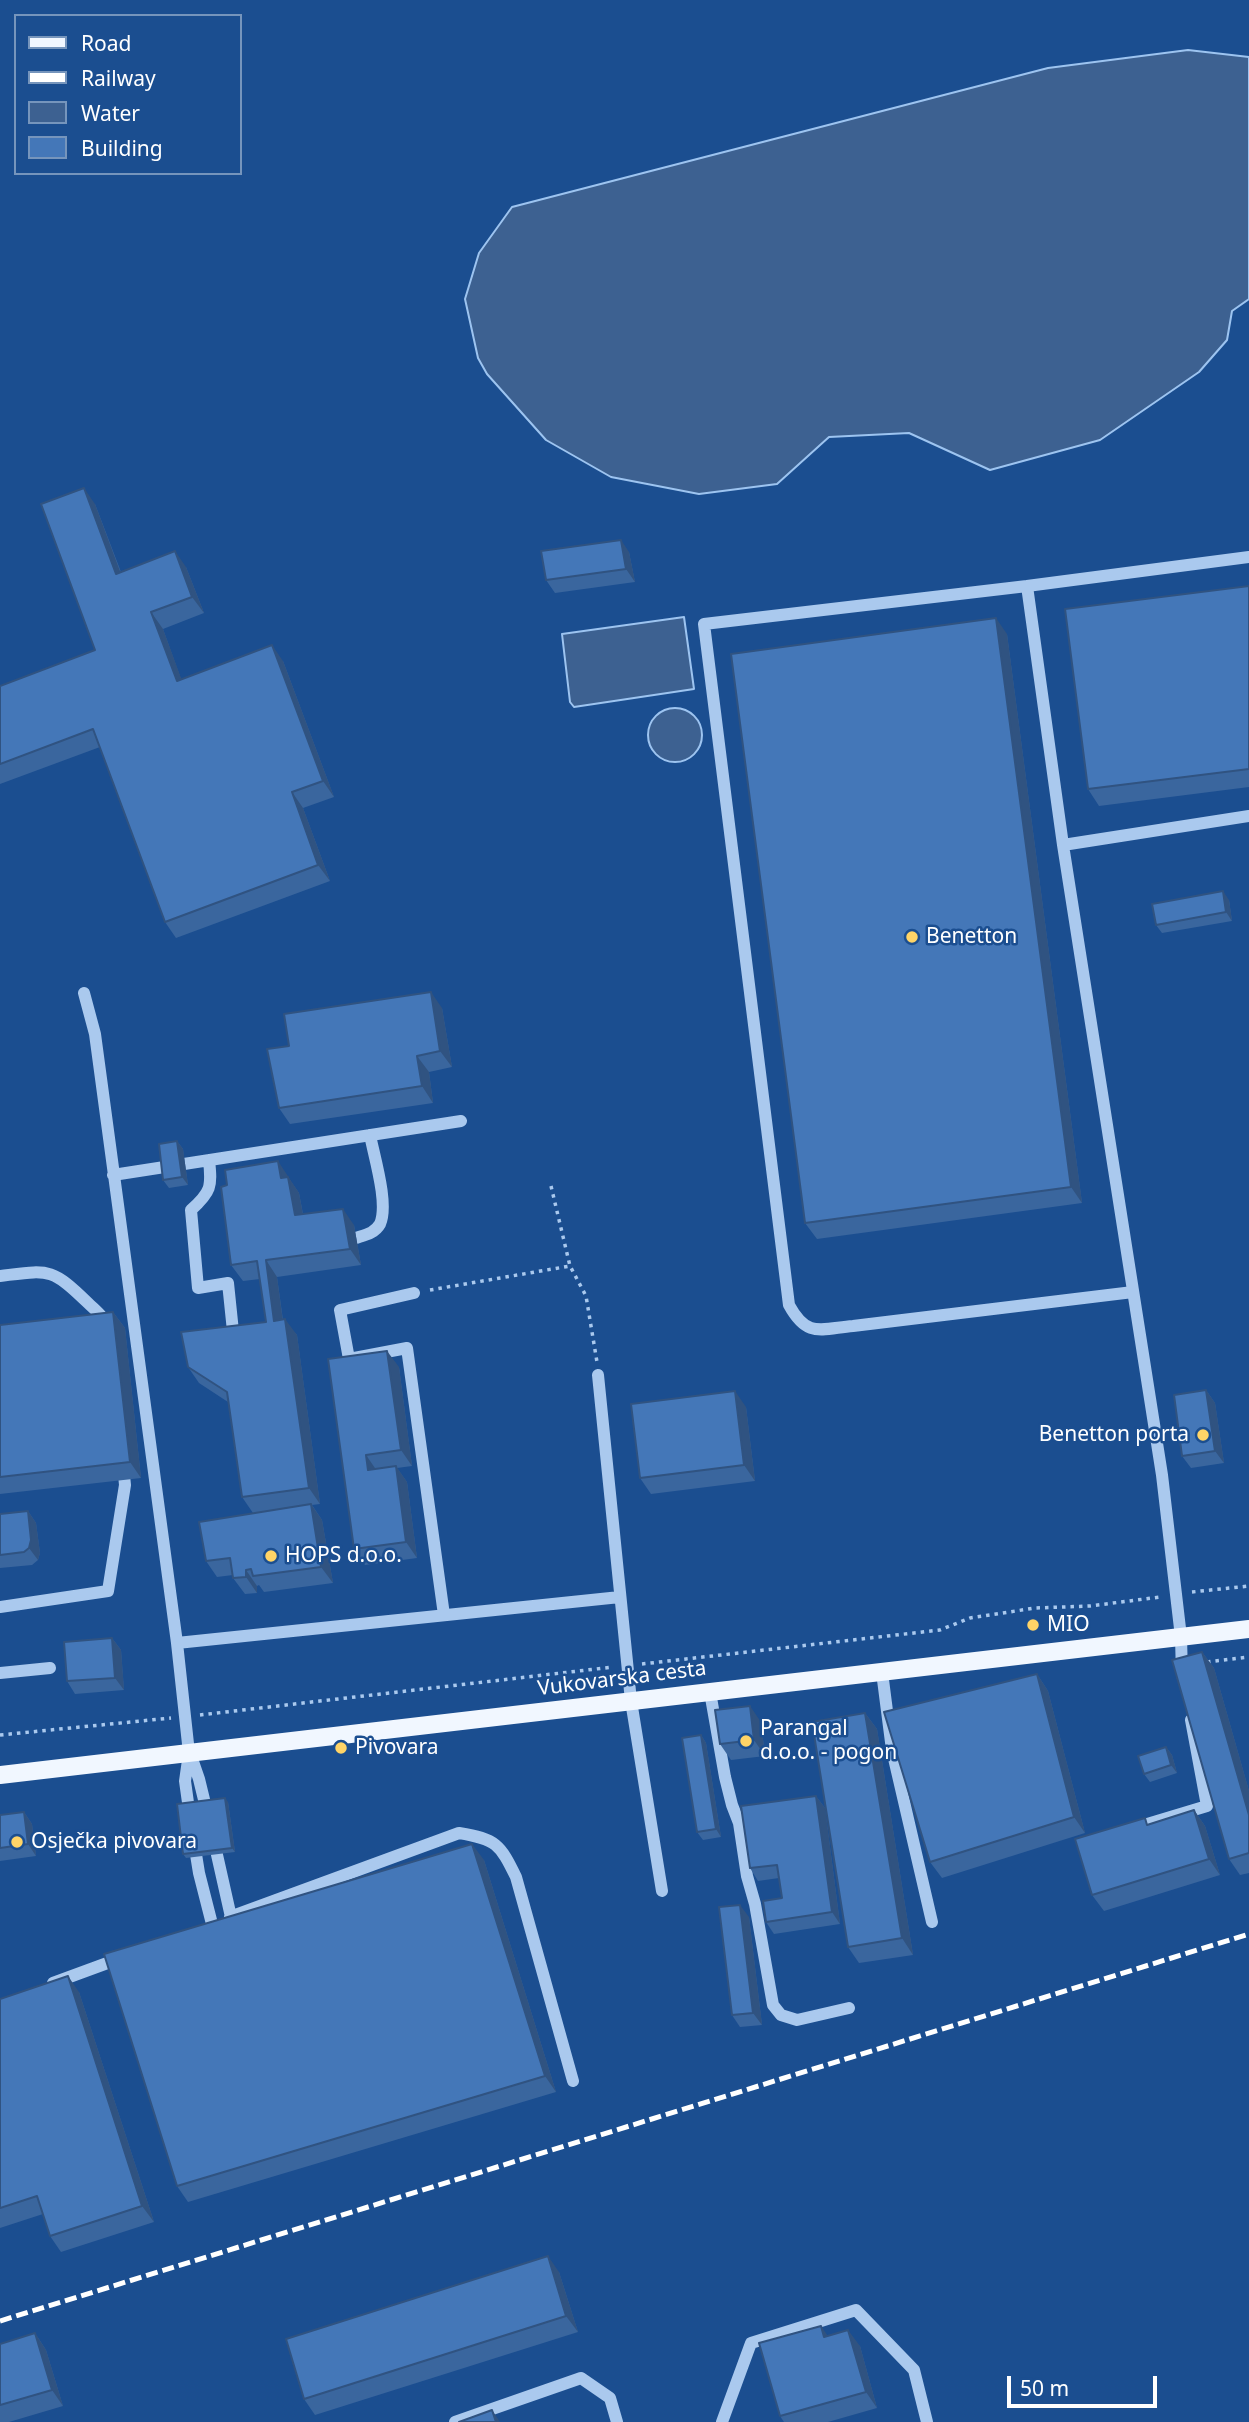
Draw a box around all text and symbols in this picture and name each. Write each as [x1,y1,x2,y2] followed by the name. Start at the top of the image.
[14,14,242,175] legend
[81,29,131,57] text: Road
[81,64,156,92] text: Railway
[81,99,140,127] text: Water
[81,134,163,162] text: Building
[926,924,1017,950] place label: Benetton
[904,929,920,945] marker: Benetton
[1039,1422,1189,1448] place label: Benetton porta
[1195,1427,1211,1443] marker: Benetton porta
[285,1543,402,1569] place label: HOPS d.o.o.
[263,1548,279,1564] marker: HOPS d.o.o.
[1047,1612,1090,1638] place label: MIO
[1025,1617,1041,1633] marker: MIO
[536,1656,708,1702] street label: Vukovarska cesta
[760,1716,897,1766] place label: Parangal d.o.o. - pogon
[738,1733,754,1749] marker: Parangal d.o.o. - pogon
[355,1735,439,1761] place label: Pivovara
[333,1740,349,1756] marker: Pivovara
[31,1829,197,1855] place label: Osječka pivovara
[9,1834,25,1850] marker: Osječka pivovara
[1011,2362,1162,2406] scale bar
[1020,2374,1069,2402] text: 50 m

